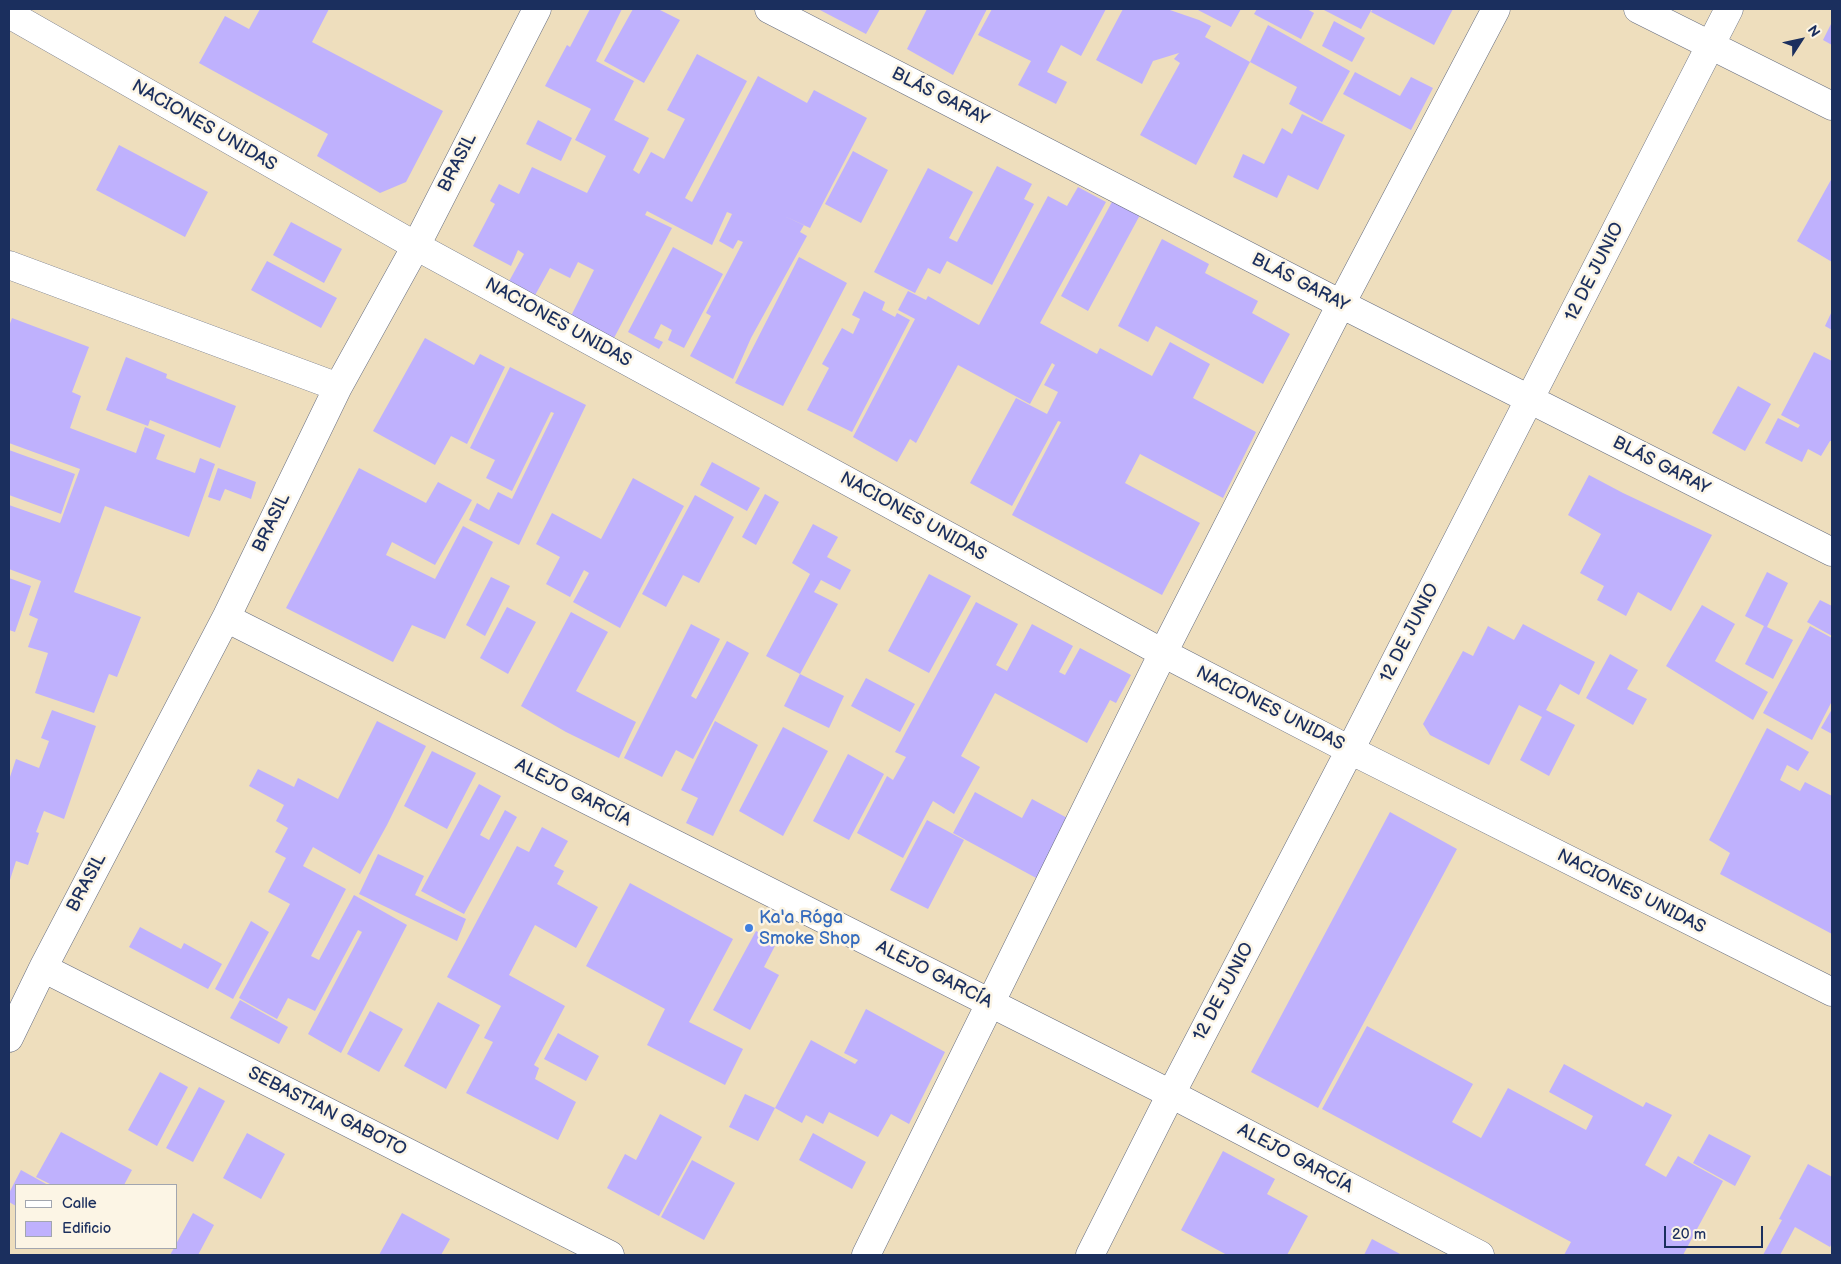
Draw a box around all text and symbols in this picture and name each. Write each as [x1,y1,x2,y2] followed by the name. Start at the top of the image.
[1776,15,1826,65] north arrow
[1804,22,1824,40] text: N
[888,63,992,131] street label: BLÁS GARAY
[128,76,280,176] street label: NACIONES UNIDAS
[434,130,482,196] street label: BRASIL
[1561,219,1629,325] street label: 12 DE JUNIO
[1248,249,1352,317] street label: BLÁS GARAY
[481,274,635,372] street label: NACIONES UNIDAS
[1609,432,1713,500] street label: BLÁS GARAY
[836,468,990,566] street label: NACIONES UNIDAS
[248,490,296,556] street label: BRASIL
[1376,580,1444,686] street label: 12 DE JUNIO
[1192,662,1348,756] street label: NACIONES UNIDAS
[511,754,635,832] street label: ALEJO GARCÍA
[1553,845,1709,939] street label: NACIONES UNIDAS
[63,850,111,916] street label: BRASIL
[759,907,861,950] place label: Ka'a Róga Smoke Shop
[743,922,755,934] marker: Ka'a Róga Smoke Shop
[872,936,996,1014] street label: ALEJO GARCÍA
[1189,939,1259,1045] street label: 12 DE JUNIO
[244,1063,410,1161] street label: SEBASTIAN GABOTO
[1234,1120,1356,1198] street label: ALEJO GARCÍA
[15,1184,178,1249] legend
[62,1194,97,1213] text: Calle
[1666,1216,1765,1248] scale bar
[62,1219,111,1238] text: Edificio
[1672,1225,1706,1244] text: 20 m

